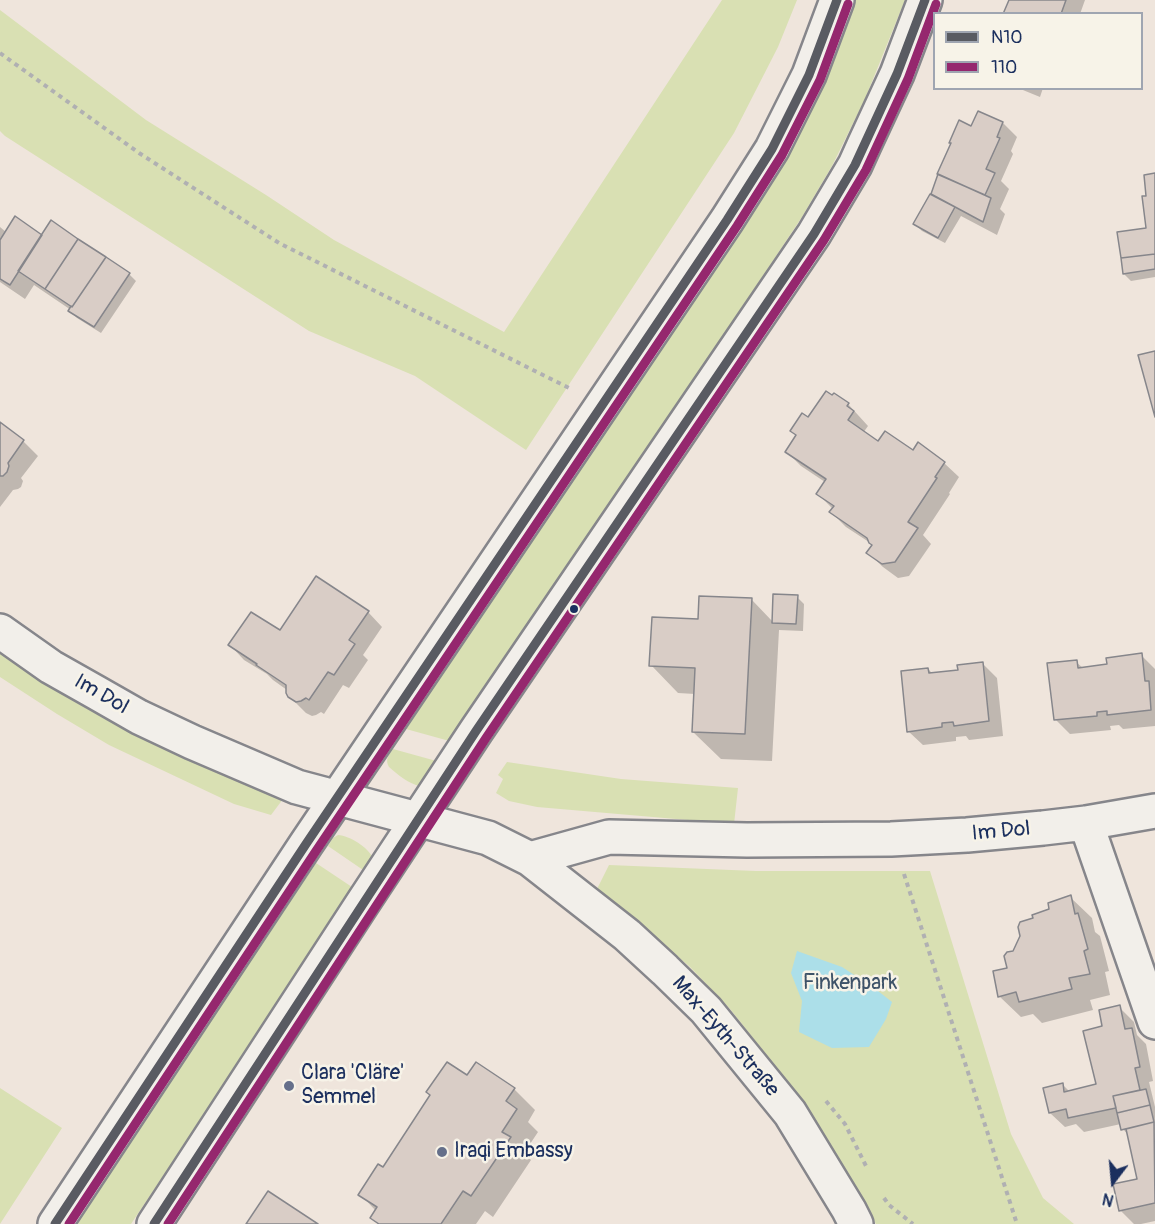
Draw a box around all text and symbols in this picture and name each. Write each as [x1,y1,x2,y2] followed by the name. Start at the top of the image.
[933,12,1143,90] legend
[991,26,1023,49] text: N10
[991,56,1017,79] text: 110
[568,603,580,615] unlabelled marker
[69,669,133,721] street label: Im Dol
[971,817,1031,847] street label: Im Dol
[803,971,897,997] park label: Finkenpark
[666,972,784,1102] street label: Max-Eyth-Straße
[301,1061,404,1111] place label: Clara 'Cläre' Semmel
[282,1079,296,1093] marker: Clara 'Cläre' Semmel
[454,1139,573,1165] place label: Iraqi Embassy
[435,1145,449,1159] marker: Iraqi Embassy
[1083,1152,1143,1212] north arrow
[1100,1188,1116,1210] text: N

